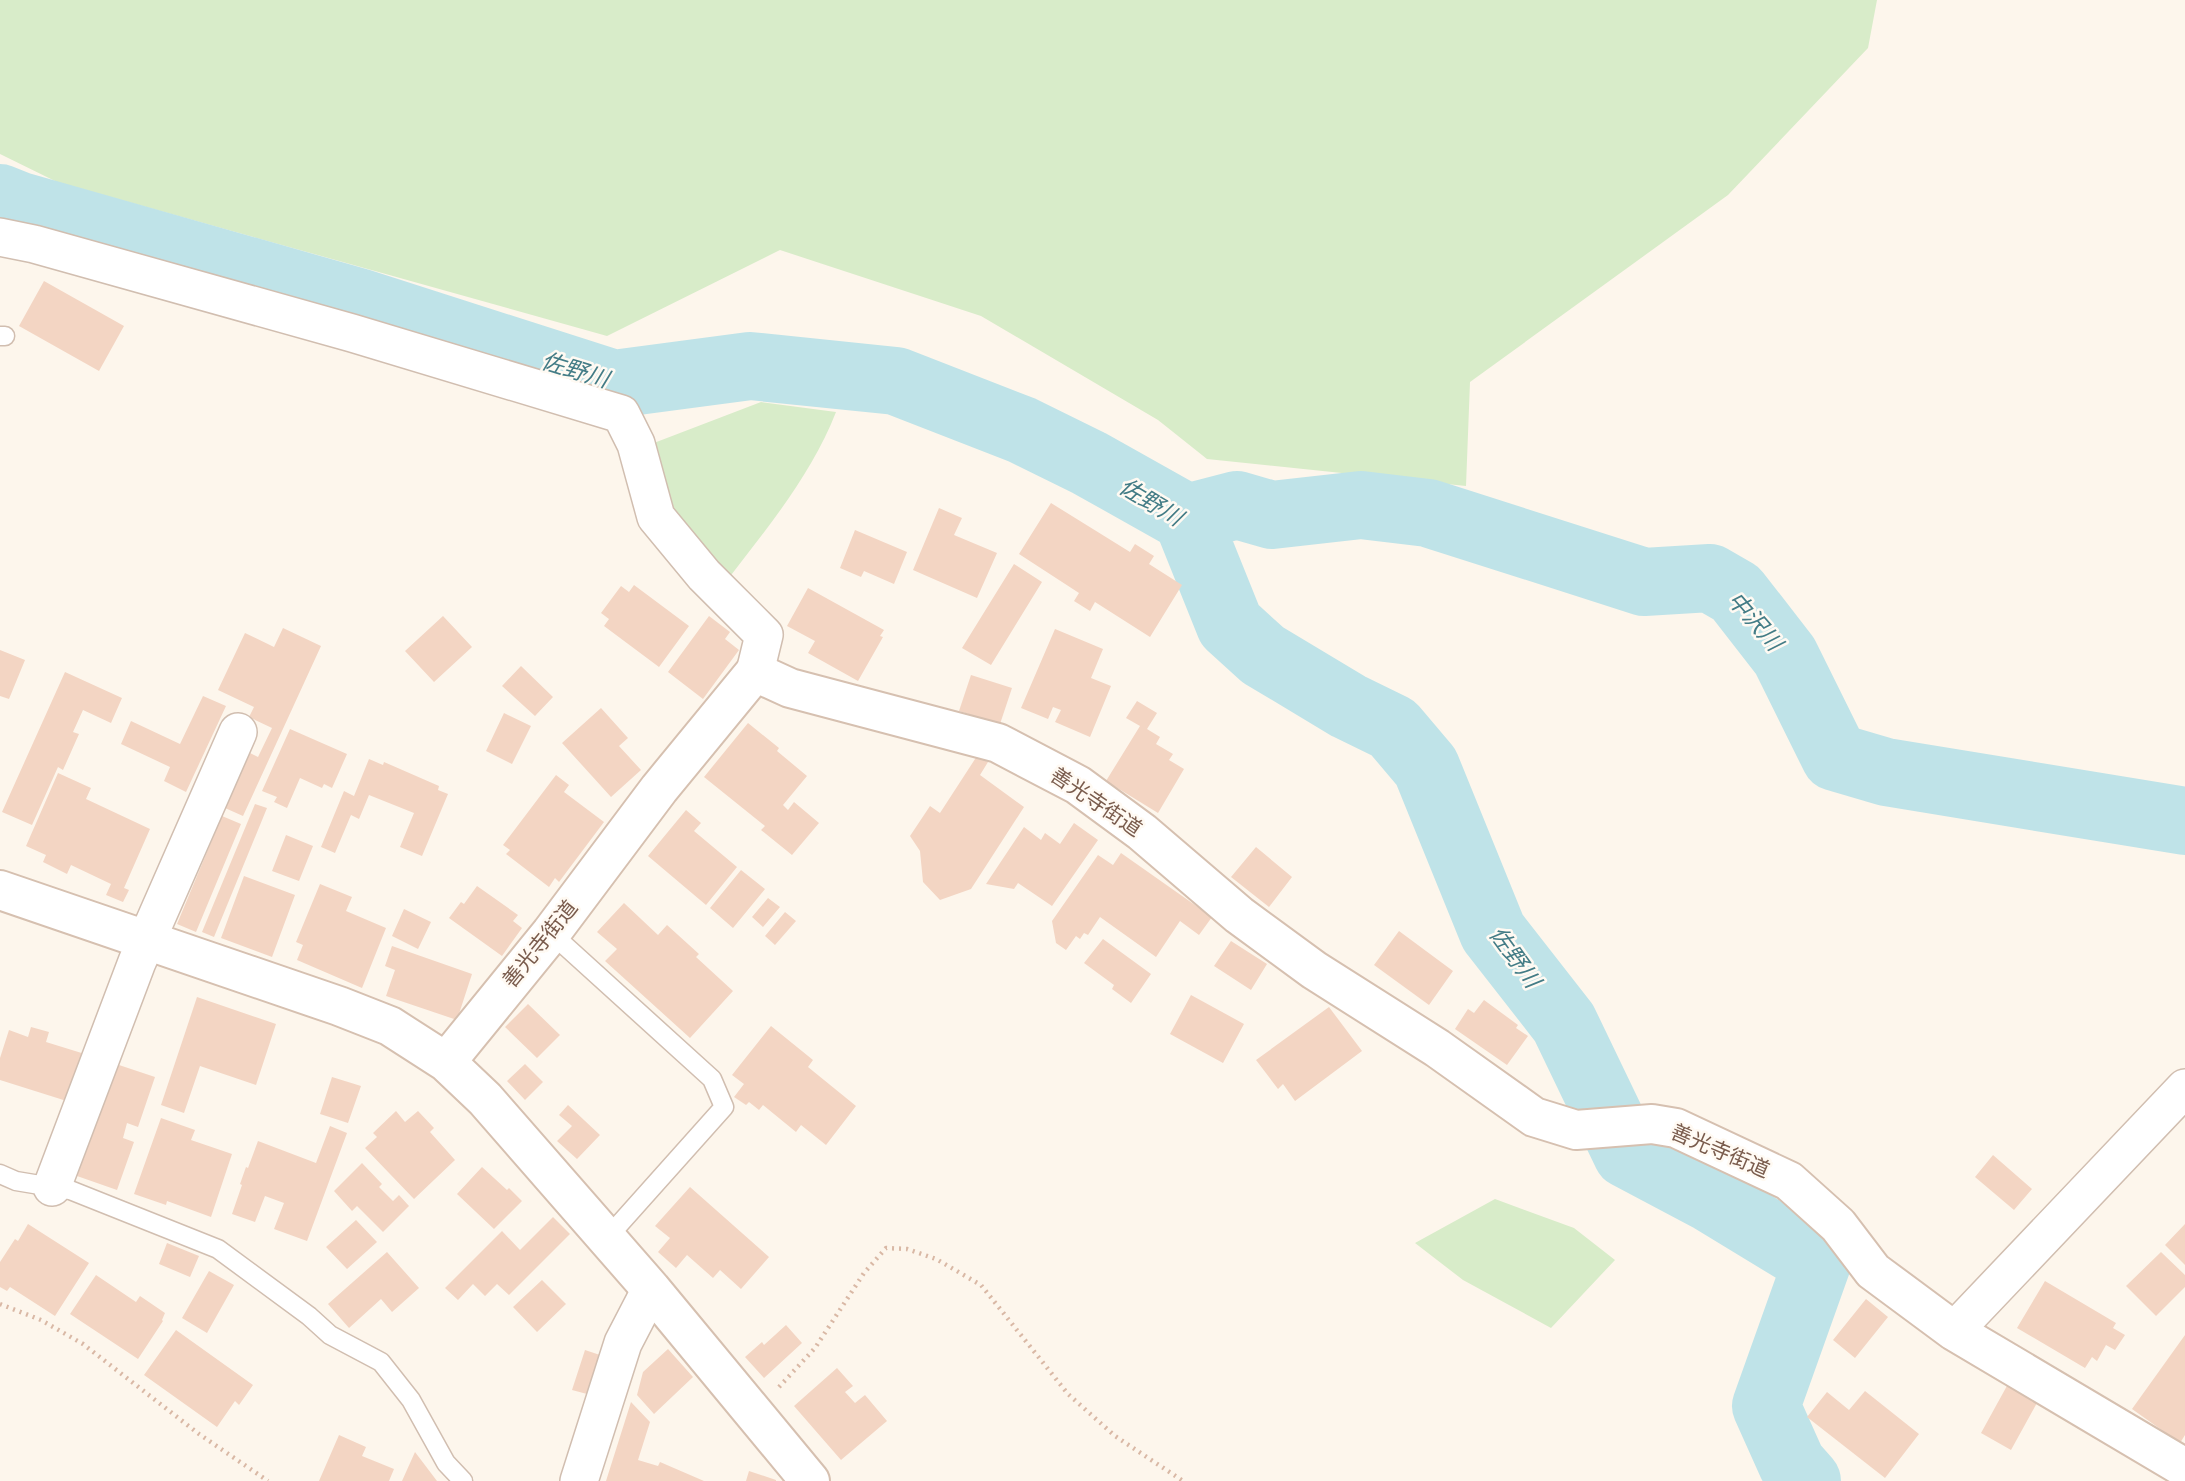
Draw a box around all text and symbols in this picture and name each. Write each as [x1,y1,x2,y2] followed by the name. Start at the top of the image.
[538,346,615,393] water label: 佐野川
[1115,471,1191,532] water label: 佐野川
[1723,585,1791,658] water label: 中沢川
[1046,761,1147,840] street label: 善光寺街道
[496,894,582,992] street label: 善光寺街道
[1484,920,1549,995] water label: 佐野川
[1667,1118,1774,1182] street label: 善光寺街道

